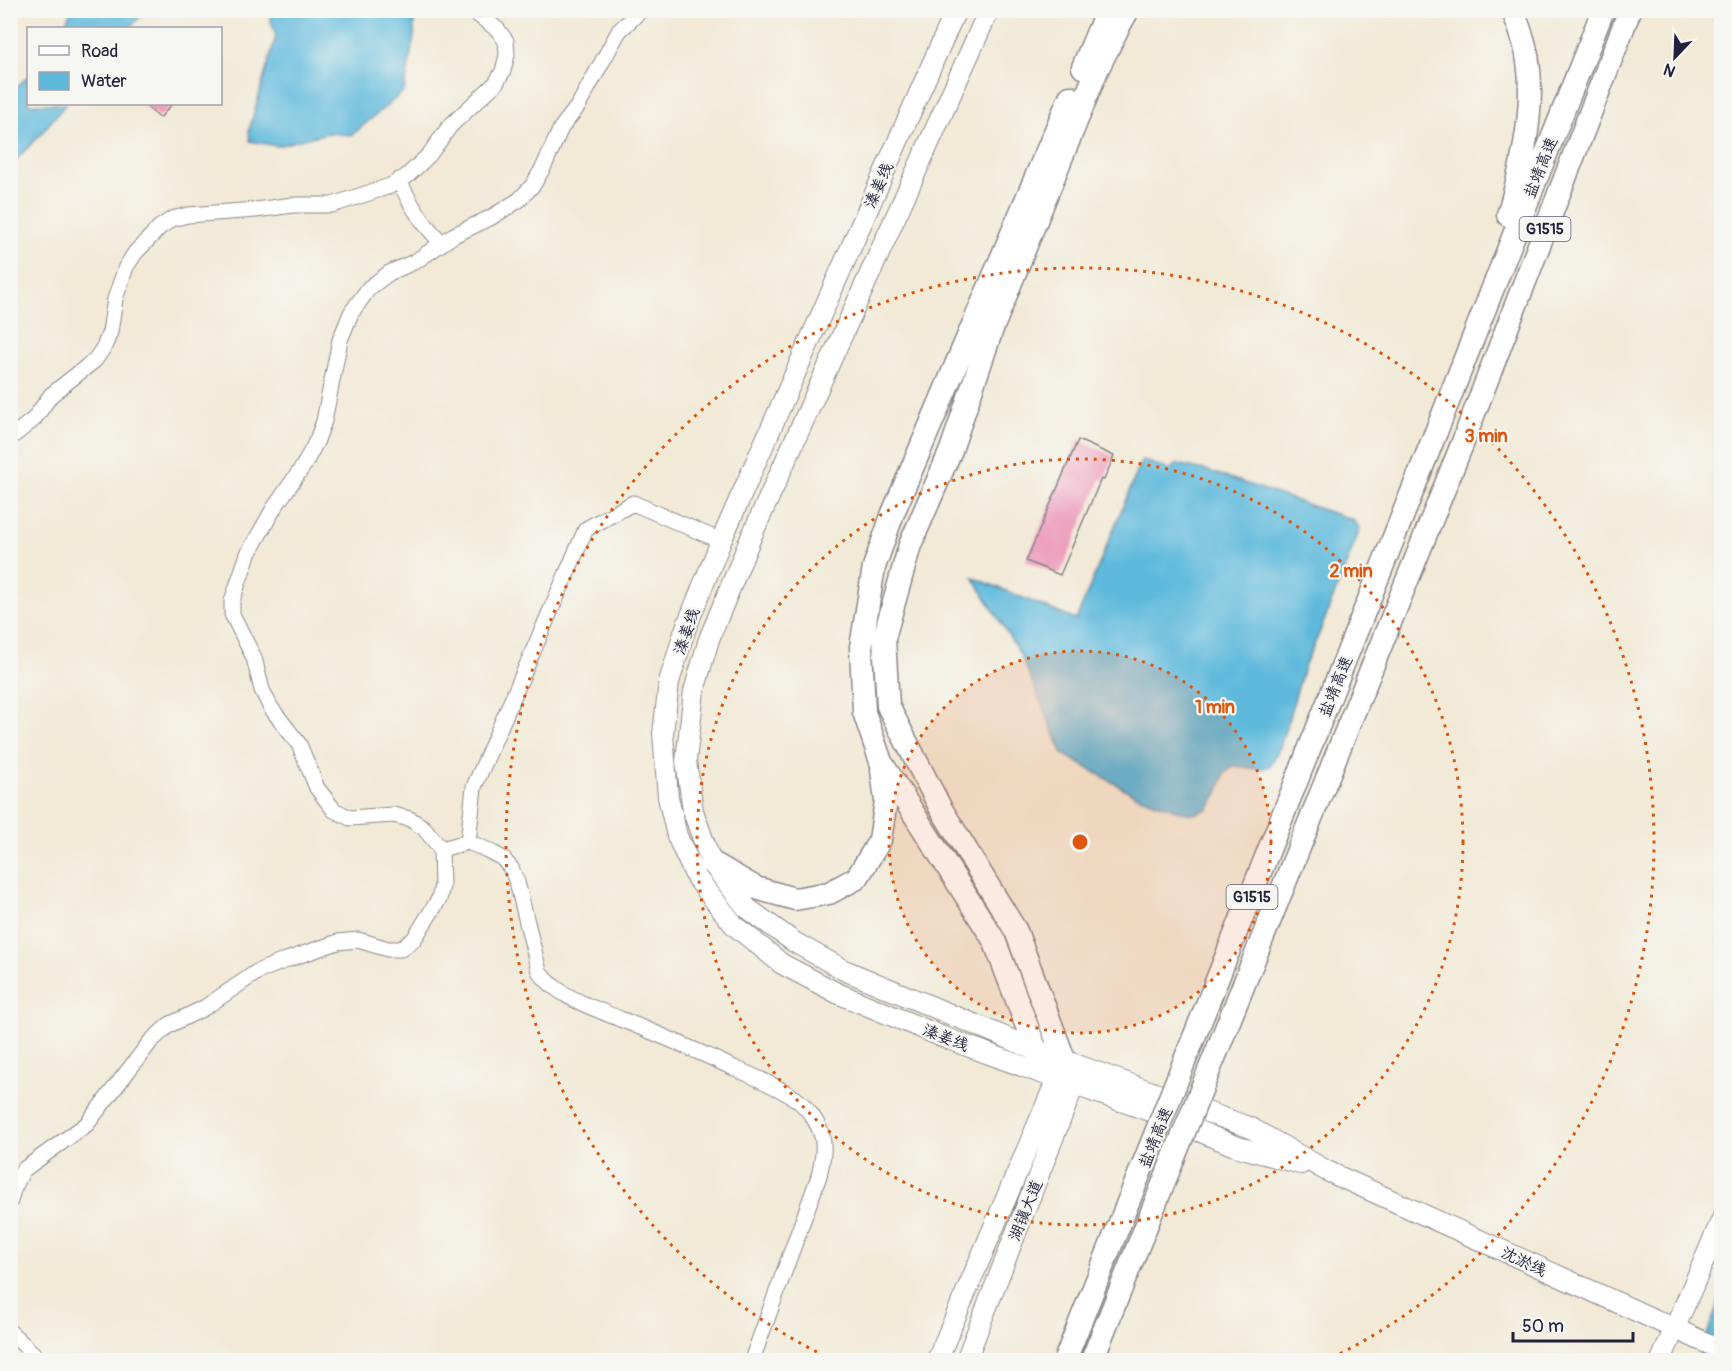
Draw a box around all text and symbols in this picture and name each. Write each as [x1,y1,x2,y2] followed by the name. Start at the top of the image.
[27,27,222,105] legend
[1645,27,1705,87] north arrow
[81,40,118,63] text: Road
[1660,58,1678,81] text: N
[81,70,127,93] text: Water
[1520,134,1562,201] street label: 盐靖高速
[860,159,898,211] street label: 溱姜线
[1520,217,1570,241] road number: G1515
[1464,425,1508,448] text: 3 min
[1329,560,1373,583] text: 2 min
[670,605,704,657] street label: 溱姜线
[1315,653,1357,720] street label: 盐靖高速
[1195,696,1235,719] text: 1 min
[1070,832,1090,852] centre of rings
[1226,885,1278,909] road number: G1515
[920,1020,972,1056] street label: 溱姜线
[1135,1104,1177,1171] street label: 盐靖高速
[1005,1177,1047,1244] street label: 湖镇大道
[1498,1243,1550,1281] street label: 沈淤线
[1513,1305,1633,1343] scale bar
[1522,1315,1564,1338] text: 50 m

